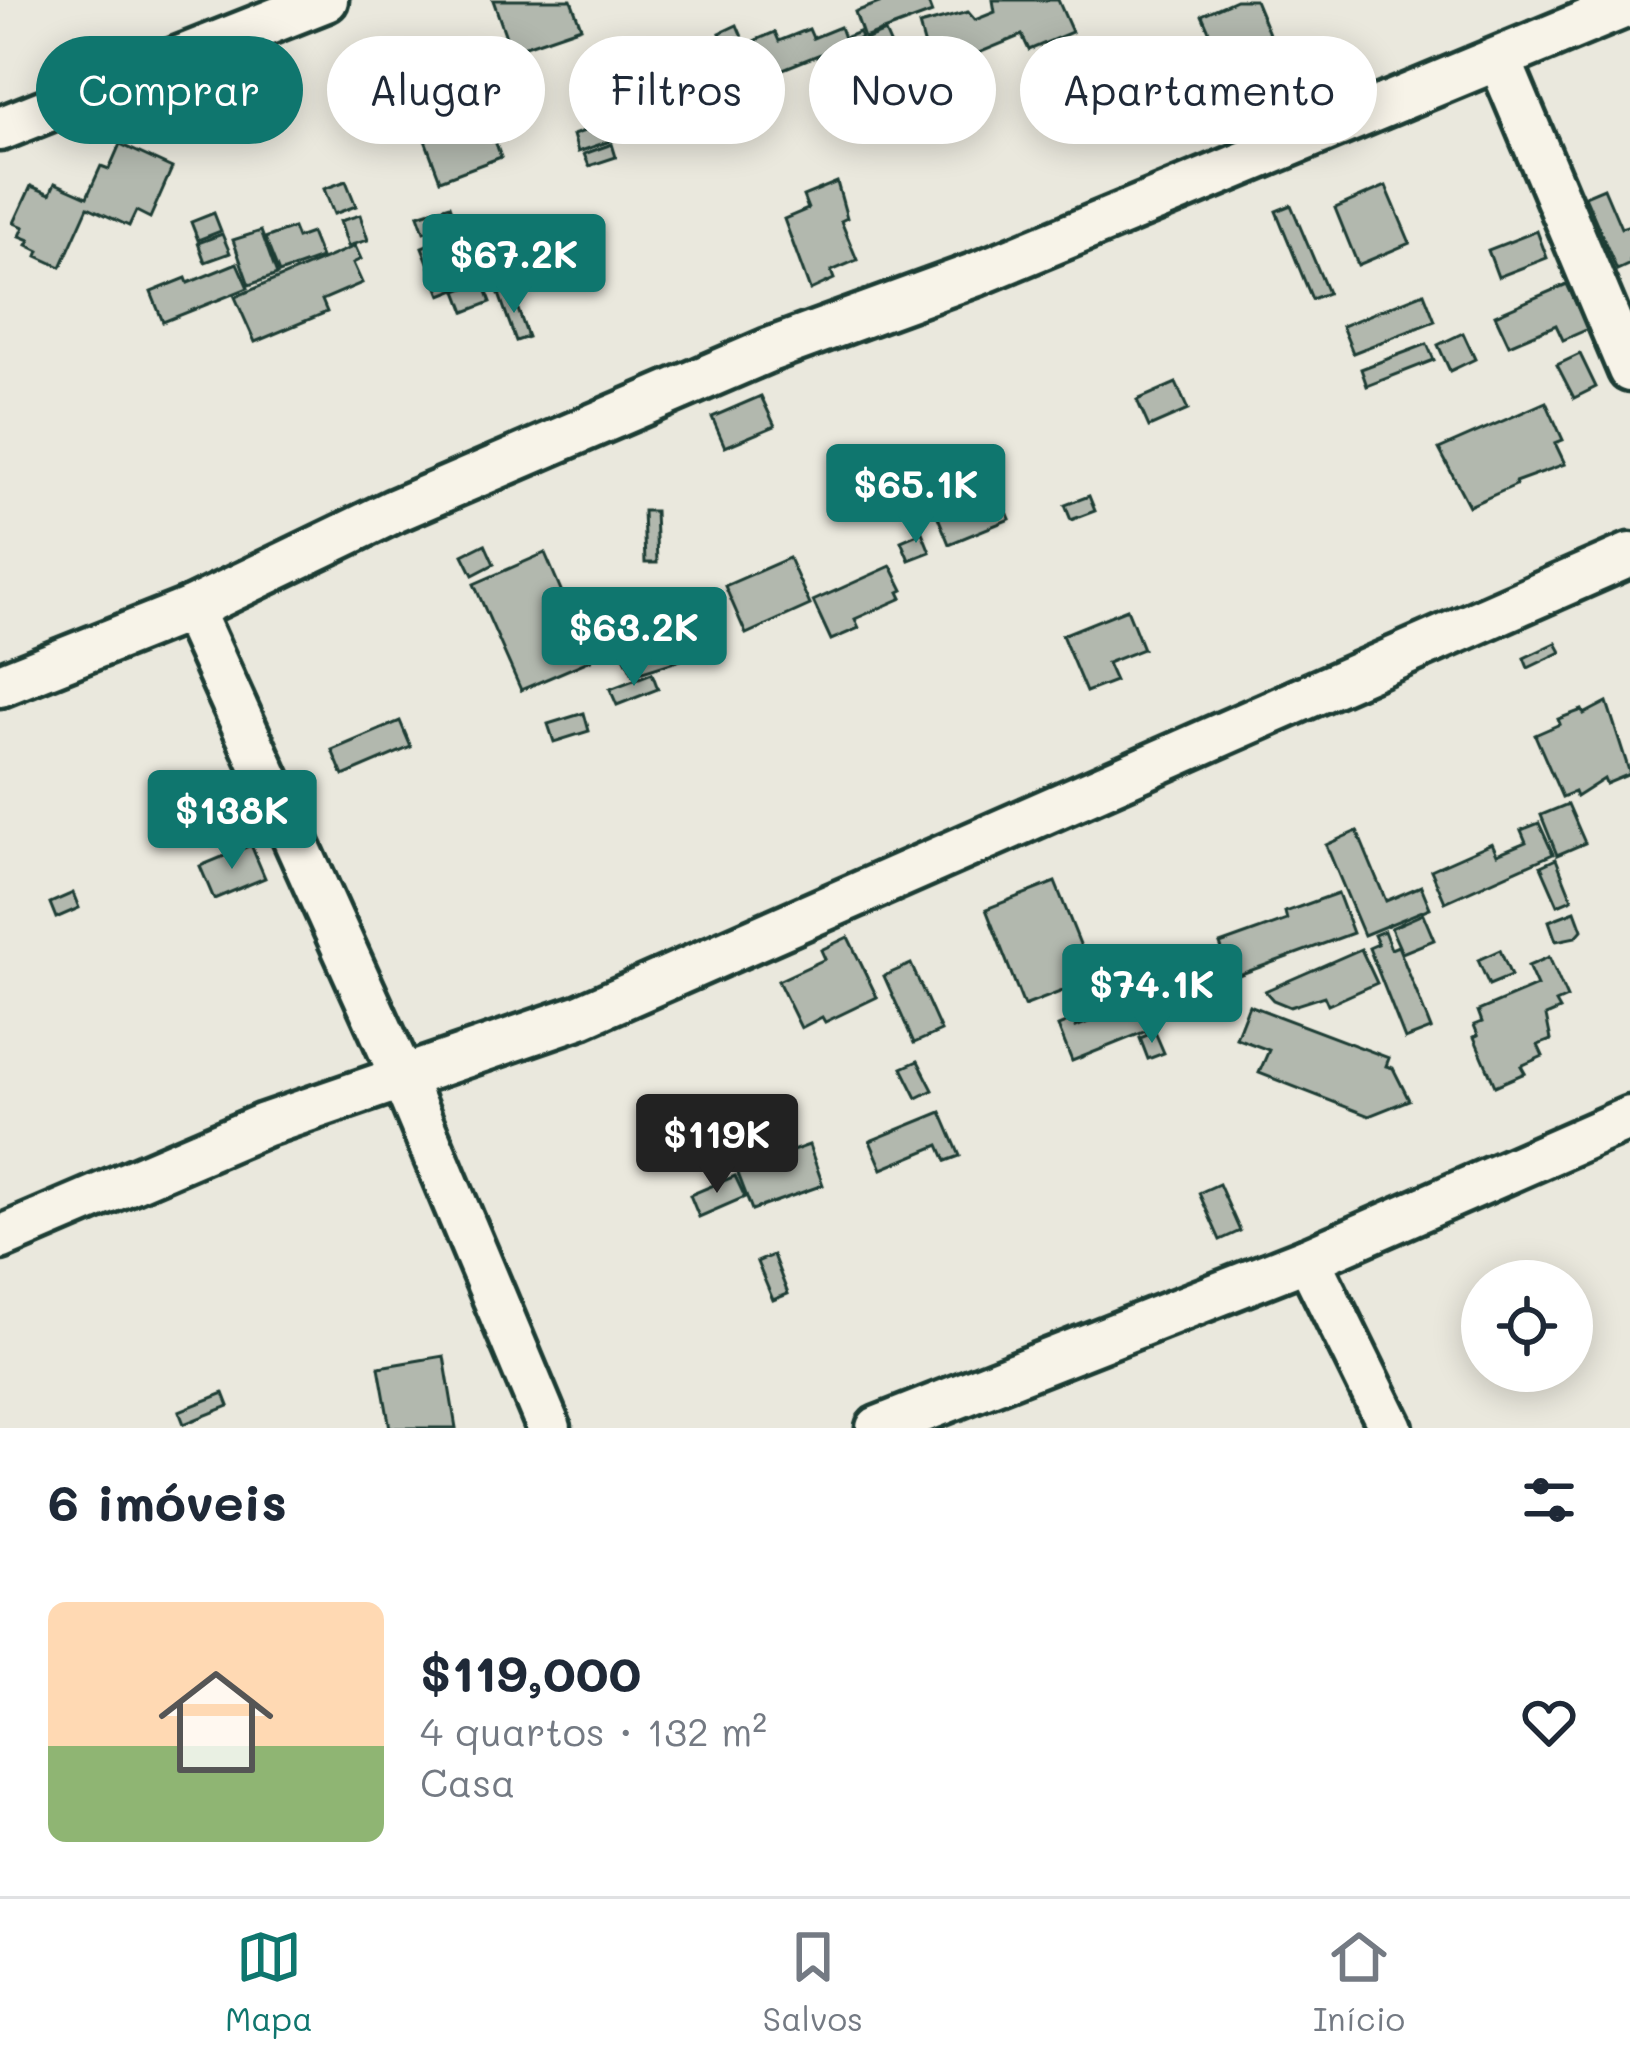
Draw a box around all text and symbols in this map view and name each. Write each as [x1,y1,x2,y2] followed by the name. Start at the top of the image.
[36,36,303,144] chip: Comprar
[327,36,545,144] chip: Alugar
[569,36,785,144] chip: Filtros
[809,36,996,144] chip: Novo
[1020,36,1377,144] chip: Apartamento
[416,214,612,316] pin: $67.2K
[450,227,578,278] text: $67.2K
[818,444,1014,546] pin: $65.1K
[853,457,979,508] text: $65.1K
[536,587,732,689] pin: $63.2K
[569,600,699,651] text: $63.2K
[148,770,316,872] pin: $138K
[175,783,289,834] text: $138K
[1054,944,1250,1046] pin: $74.1K
[1089,957,1215,1008] text: $74.1K
[633,1094,801,1196] pin: $119K
[663,1107,771,1158] text: $119K
[1461,1260,1593,1392] map controls
[1461,1260,1593,1392] button: locate
[48,1467,287,1534] text: 6 imóveis
[1516,1467,1582,1533] icon: filters
[420,1638,641,1705] text: $119,000
[144,1650,288,1794] icon: home
[1516,1689,1582,1755] icon: heart
[420,1705,767,1756] text: 4 quartos · 132 m²
[420,1756,515,1807] text: Casa
[225,1924,313,2039] tab: Mapa
[763,1924,863,2039] tab: Salvos
[1313,1924,1405,2039] tab: Início

